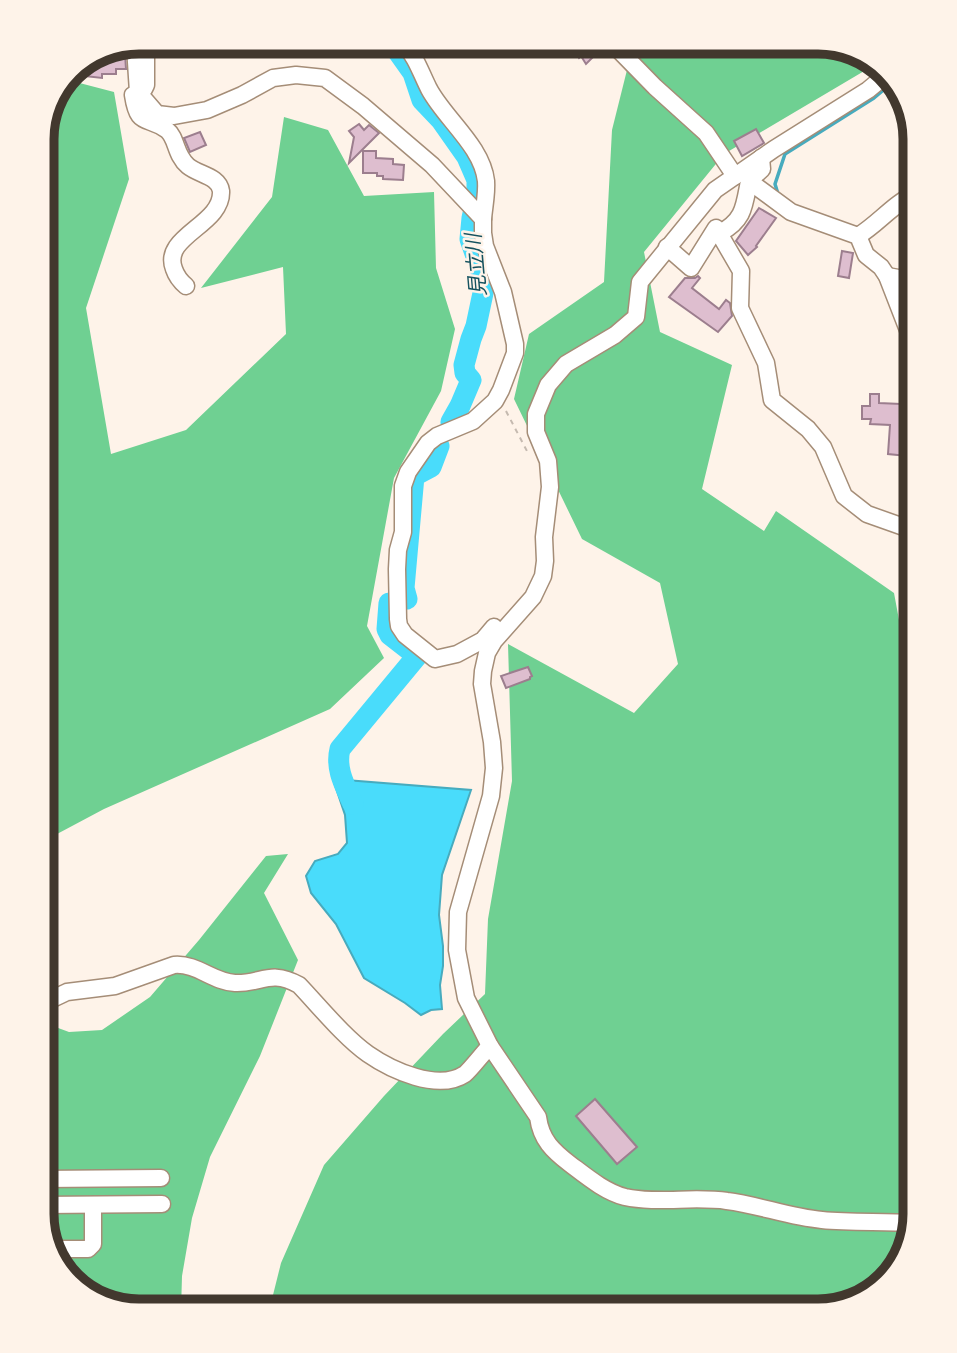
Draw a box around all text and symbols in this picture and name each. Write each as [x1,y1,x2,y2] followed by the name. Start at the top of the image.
[461,231,491,297] water label: 見立川

